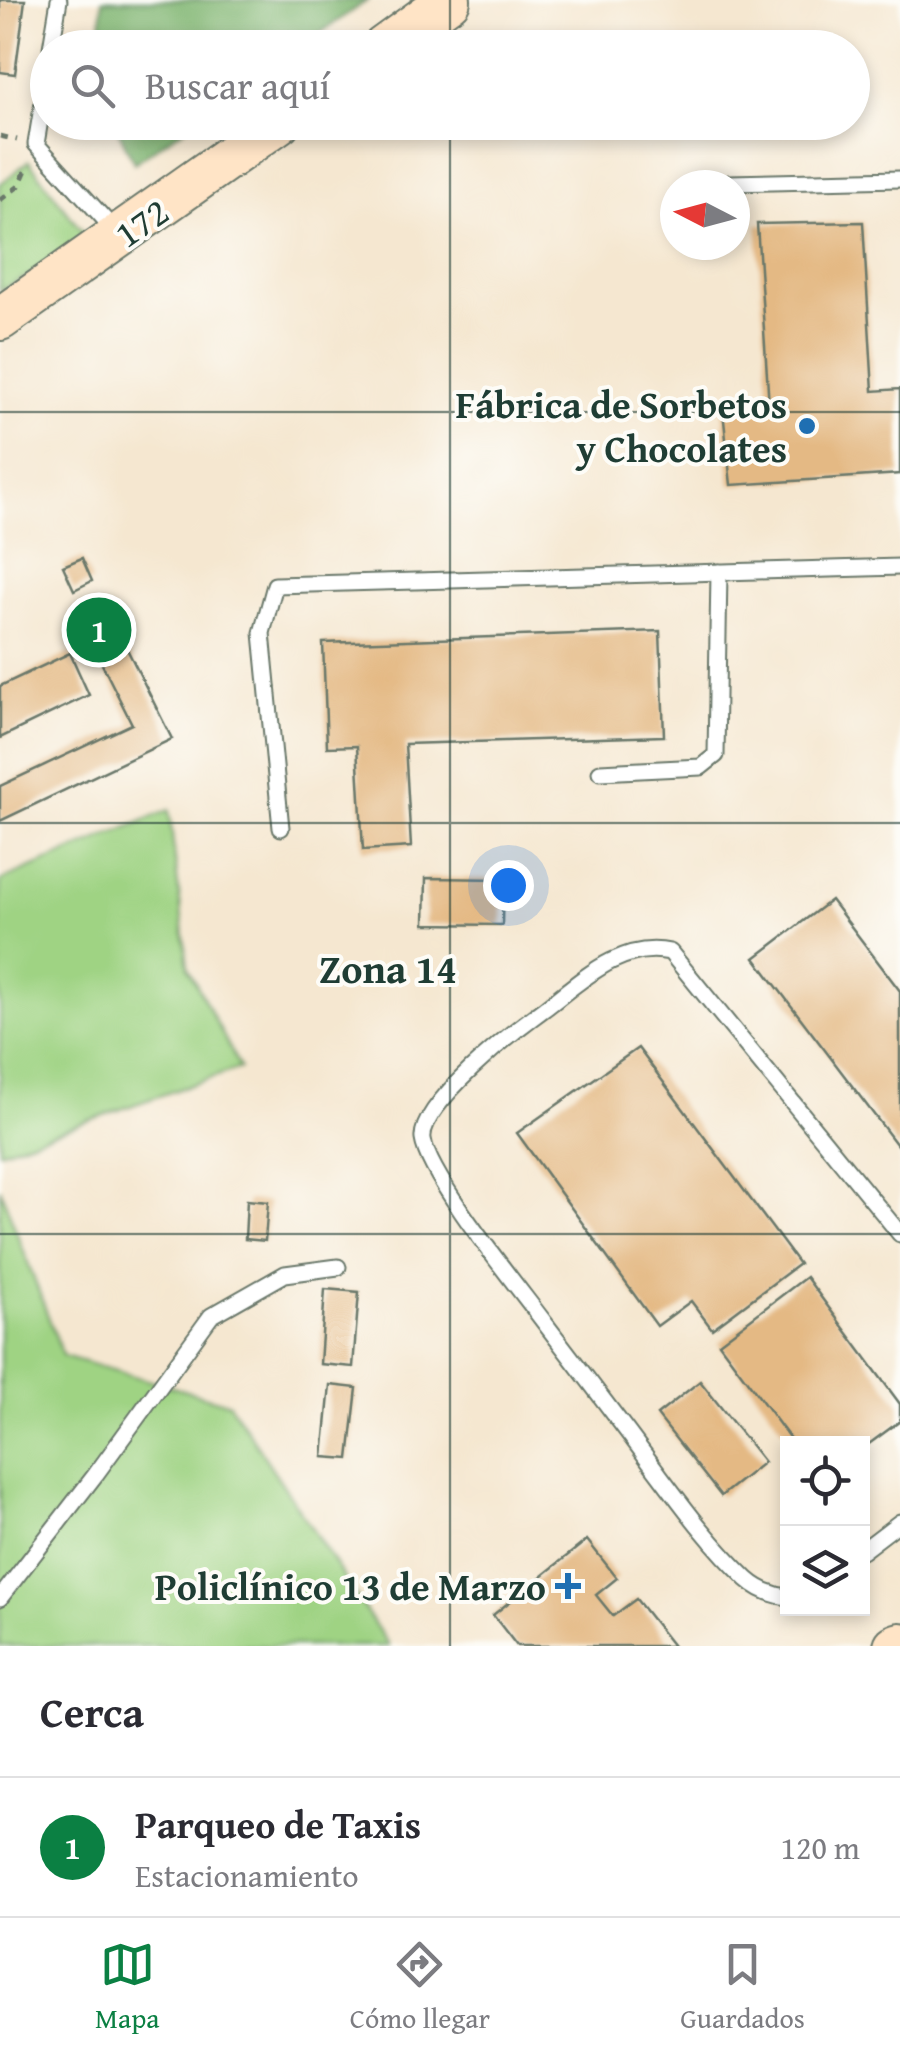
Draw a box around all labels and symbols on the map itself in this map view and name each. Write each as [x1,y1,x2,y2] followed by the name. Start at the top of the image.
[660,170,750,260] north arrow
[102,183,180,261] street label: 172
[456,376,787,476] place label: Fábrica de Sorbetos y Chocolates
[796,415,818,437] marker: Fábrica de Sorbetos y Chocolates
[66,592,132,668] pin: 1
[483,860,534,911] your location
[319,939,457,998] district label: Zona 14
[155,1558,546,1614] place label: Policlínico 13 de Marzo
[555,1573,581,1599] marker: Policlínico 13 de Marzo

